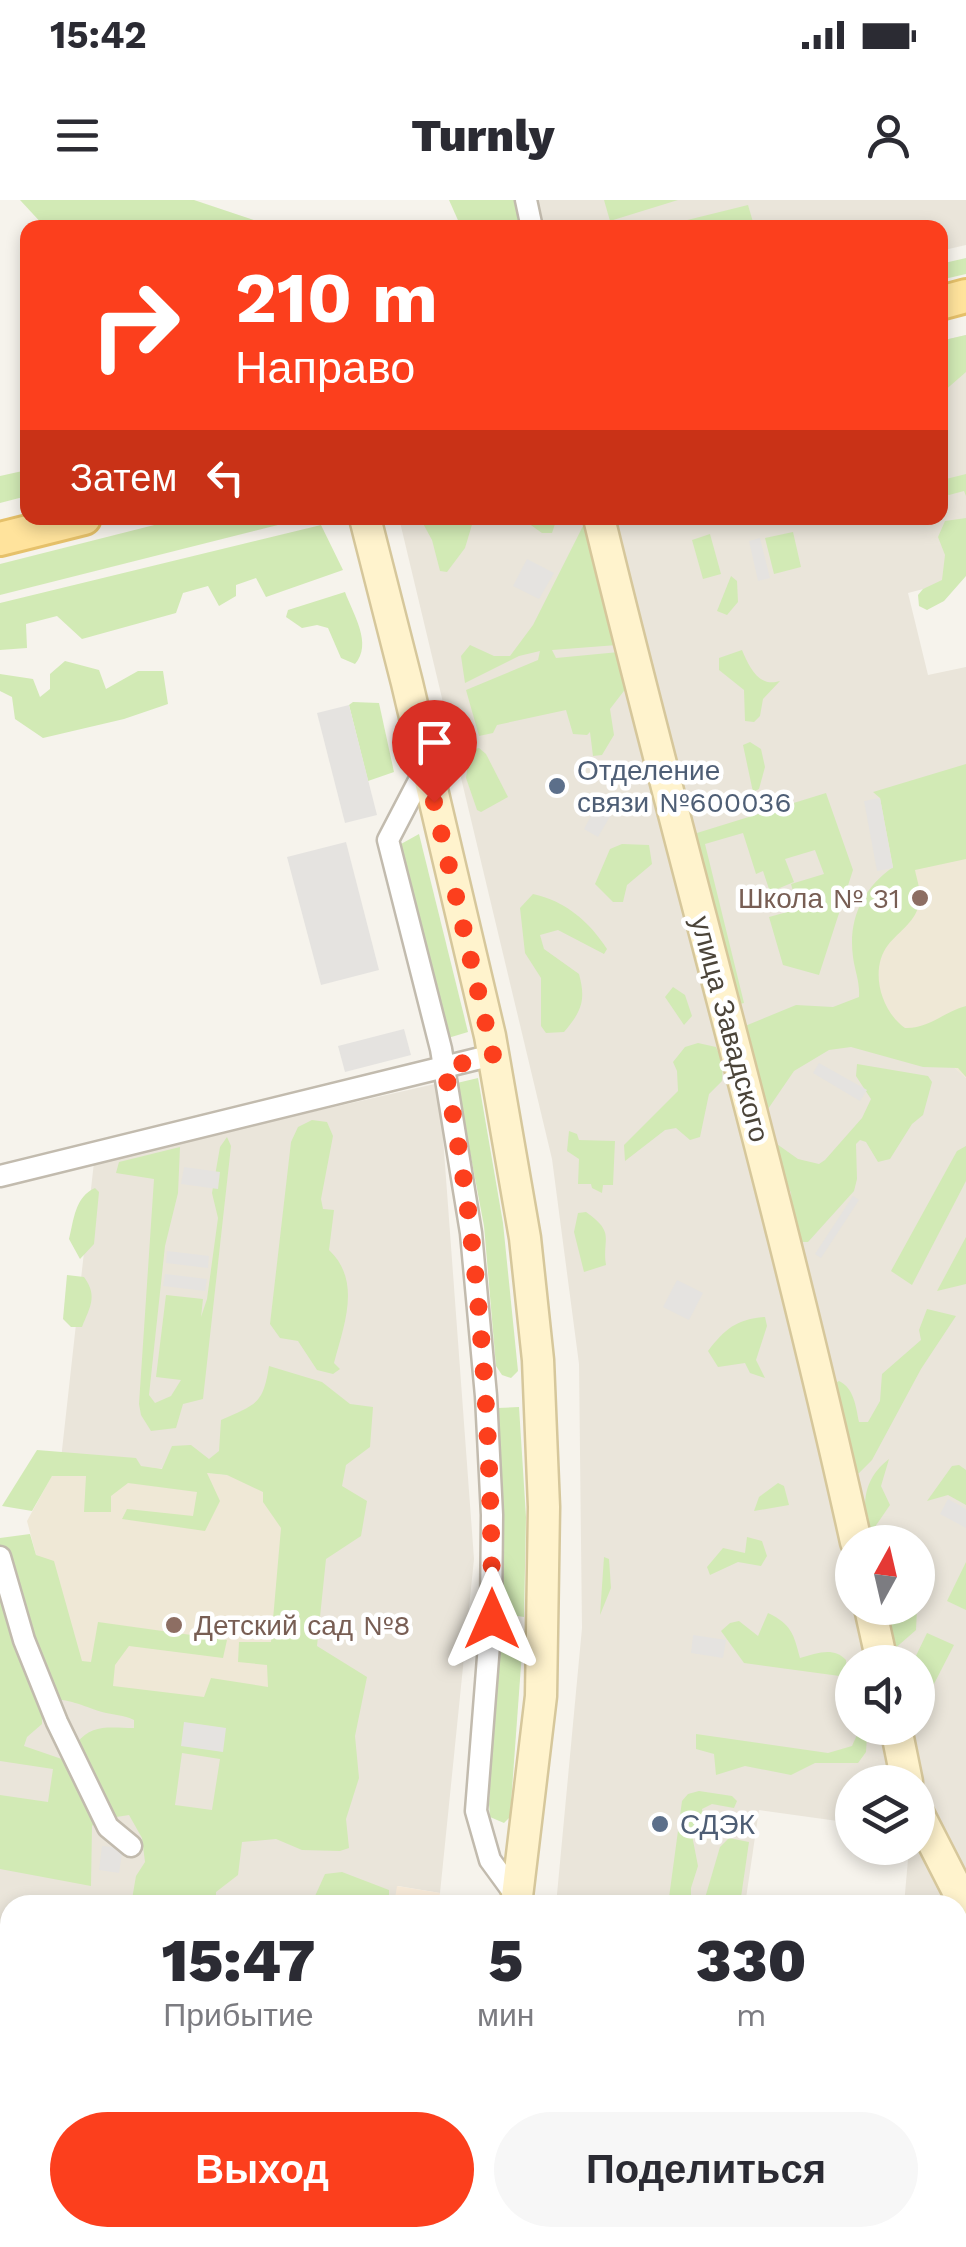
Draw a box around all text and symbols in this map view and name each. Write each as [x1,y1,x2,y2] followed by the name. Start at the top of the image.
[50,13,147,57] text: 15:42
[50,108,105,163] icon: menu
[861,108,916,163] icon: person
[411,109,555,162] text: Turnly
[235,257,438,339] text: 210 m
[70,260,200,390] icon: right
[235,341,415,394] text: Направо
[198,450,253,505] icon: left
[70,456,178,500] text: Затем
[392,700,477,803] pin
[407,715,462,770] icon: arrive
[577,754,791,819] place label: Отделение связи №600036
[546,775,568,797] marker: Отделение связи №600036
[738,882,900,915] place label: Школа № 31
[909,887,931,909] marker: Школа № 31
[684,912,776,1146] street label: улица Завадского
[835,1525,935,1625] north arrow
[835,1525,935,1865] map controls
[440,1567,544,1671] position arrow
[194,1609,411,1642] place label: Детский сад №8
[163,1614,185,1636] marker: Детский сад №8
[835,1645,935,1745] button: sound
[835,1765,935,1865] button: layers
[680,1808,756,1841] place label: СДЭК
[649,1813,671,1835] marker: СДЭК
[161,1925,315,1996] text: 15:47
[488,1925,523,1996] text: 5
[696,1925,807,1996] text: 330
[163,1996,314,2034] text: Прибытие
[477,1996,534,2034] text: мин
[736,1996,766,2034] text: m
[50,2112,474,2227] button: Выход
[494,2112,918,2227] button: Поделиться

